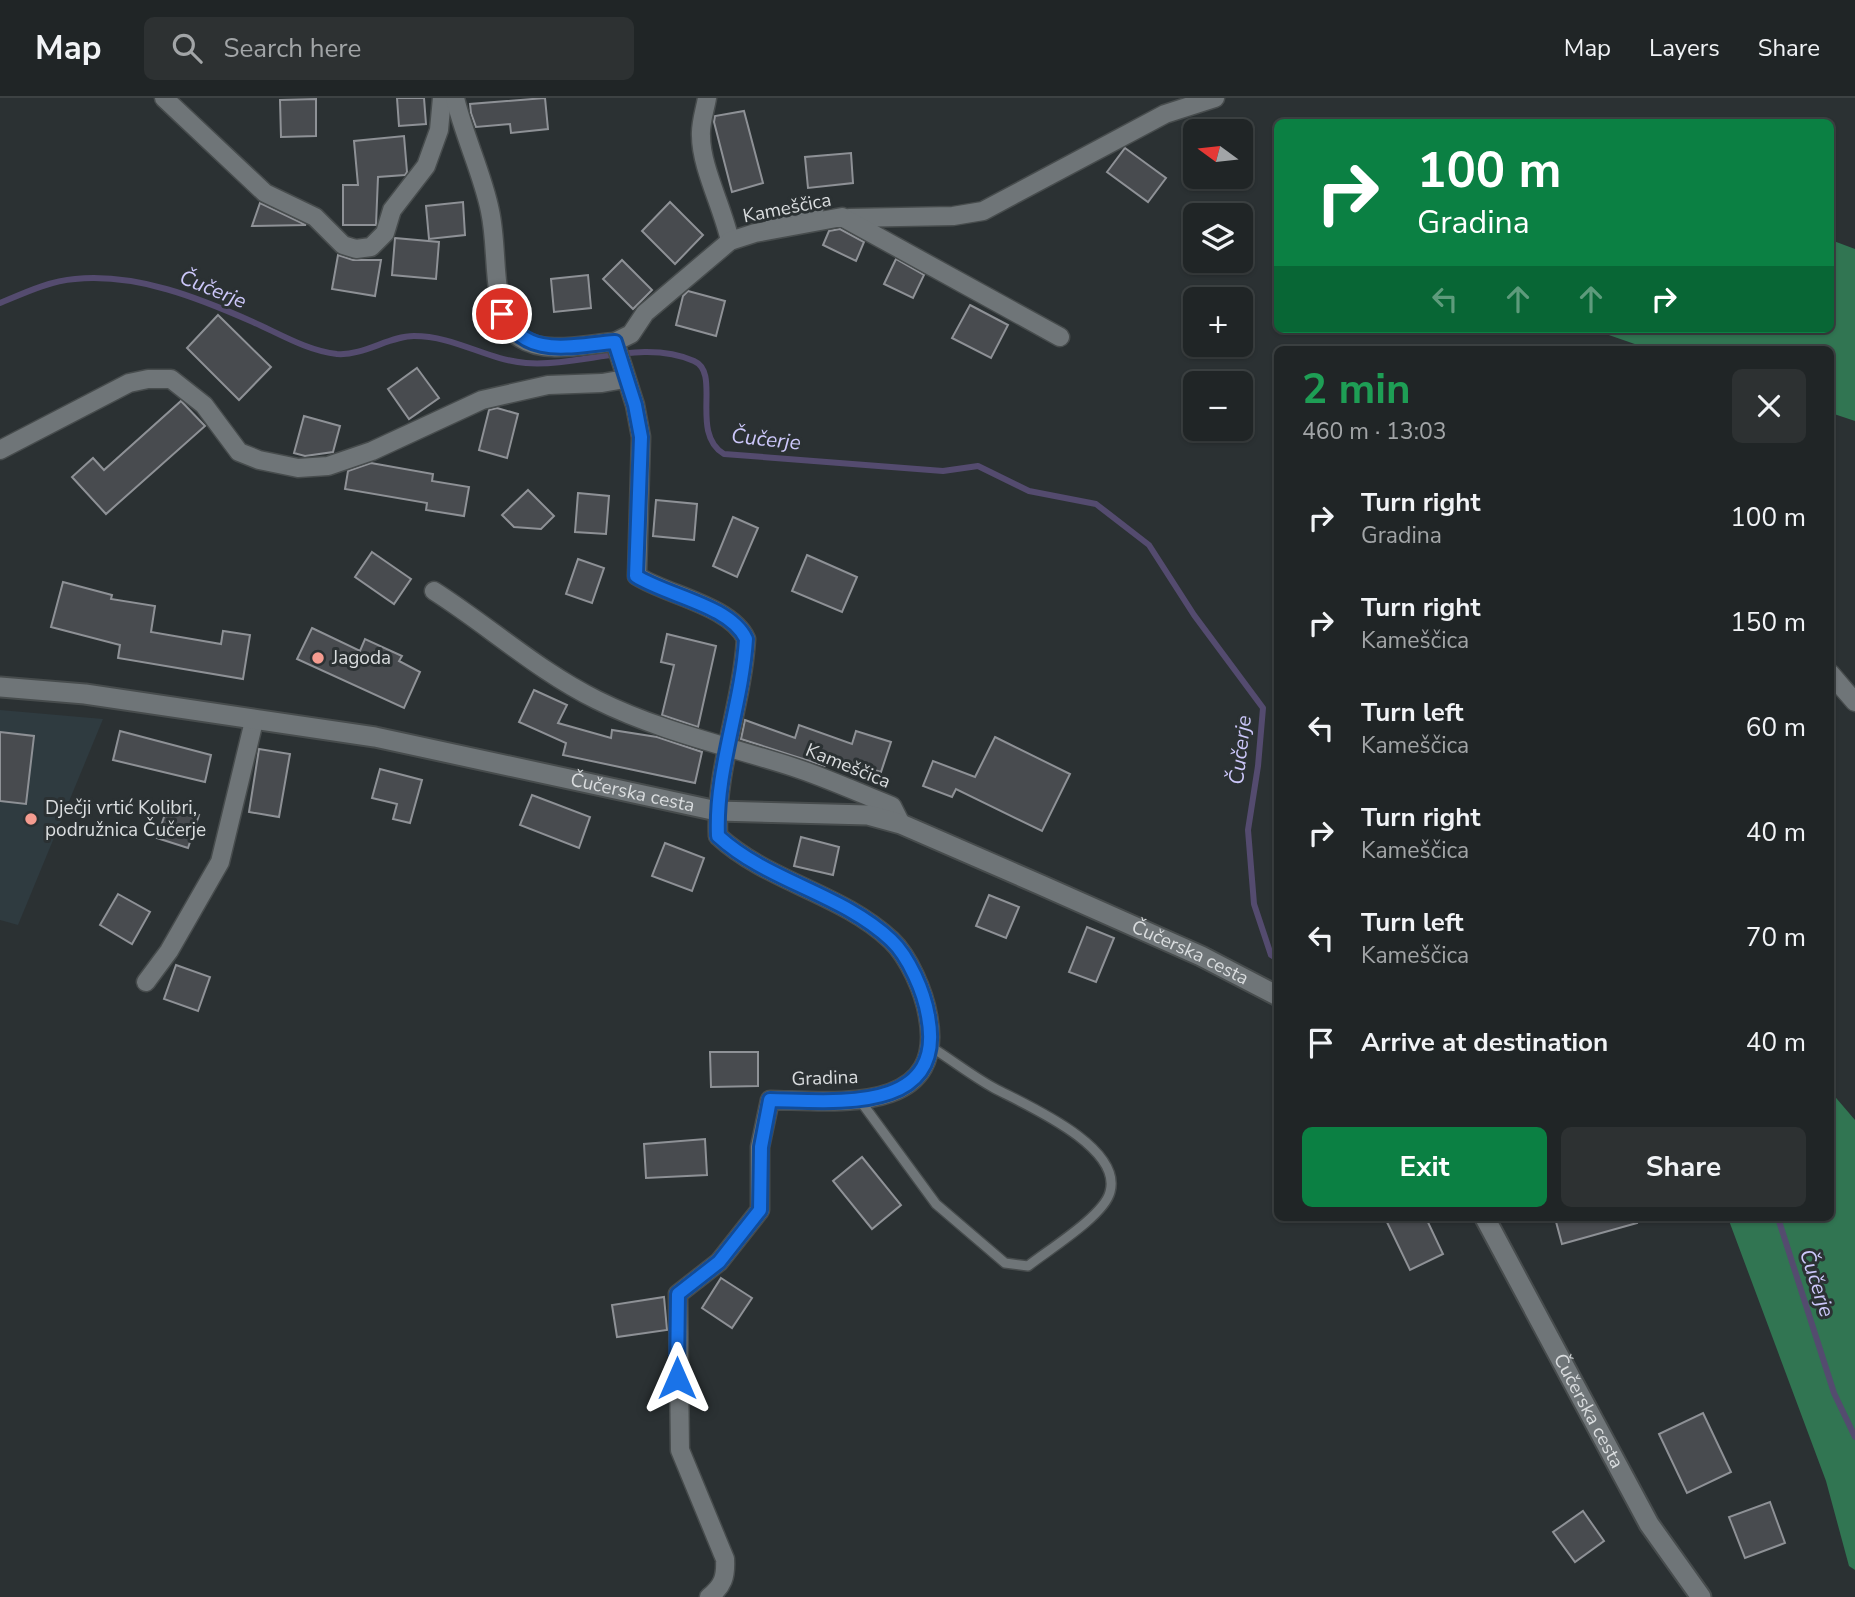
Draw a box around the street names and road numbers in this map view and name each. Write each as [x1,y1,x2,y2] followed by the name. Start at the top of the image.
[741,187,833,229] street label: Kameščica
[802,737,894,795] street label: Kameščica
[568,767,697,819] street label: Čučerska cesta
[1127,914,1253,991] street label: Čučerska cesta
[791,1064,859,1092] street label: Gradina
[1547,1349,1630,1473] street label: Čučerska cesta

